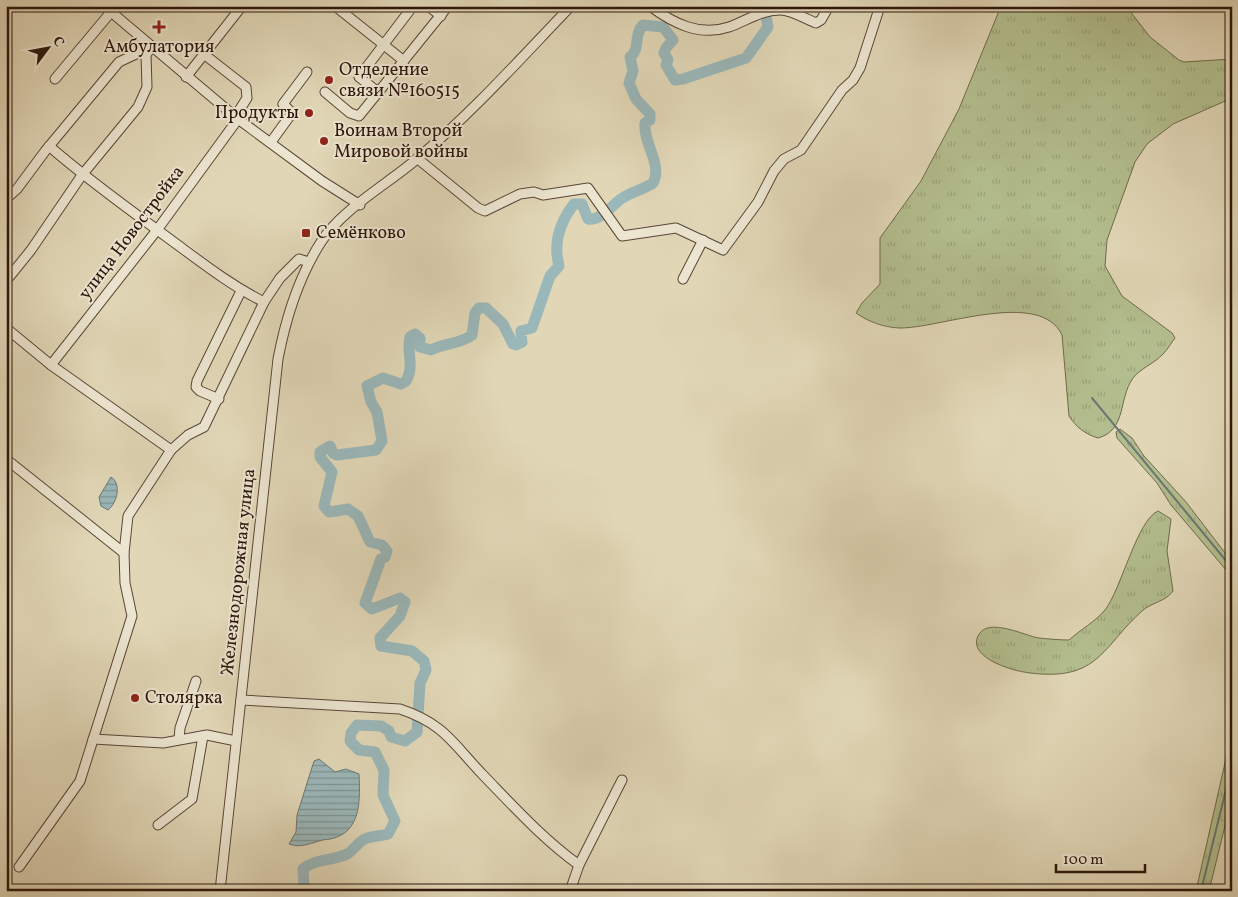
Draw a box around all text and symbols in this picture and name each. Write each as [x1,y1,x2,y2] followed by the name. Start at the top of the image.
[152,20,166,34] marker: Амбулатория
[22,22,72,72] north arrow
[47,33,68,51] text: С
[104,35,214,60] place label: Амбулатория
[339,58,460,104] place label: Отделение связи №160515
[323,74,335,86] marker: Отделение связи №160515
[215,101,299,126] place label: Продукты
[303,107,315,119] marker: Продукты
[334,119,468,165] place label: Воинам Второй Мировой войны
[318,135,330,147] marker: Воинам Второй Мировой войны
[73,161,191,305] street label: улица Новостройка
[316,221,406,246] place label: Семёнково
[300,227,312,239] marker: Семёнково
[216,467,262,677] street label: Железнодорожная улица
[145,686,223,711] place label: Столярка
[129,692,141,704] marker: Столярка
[1056,842,1144,874] scale bar
[1063,850,1103,871] text: 100 m

